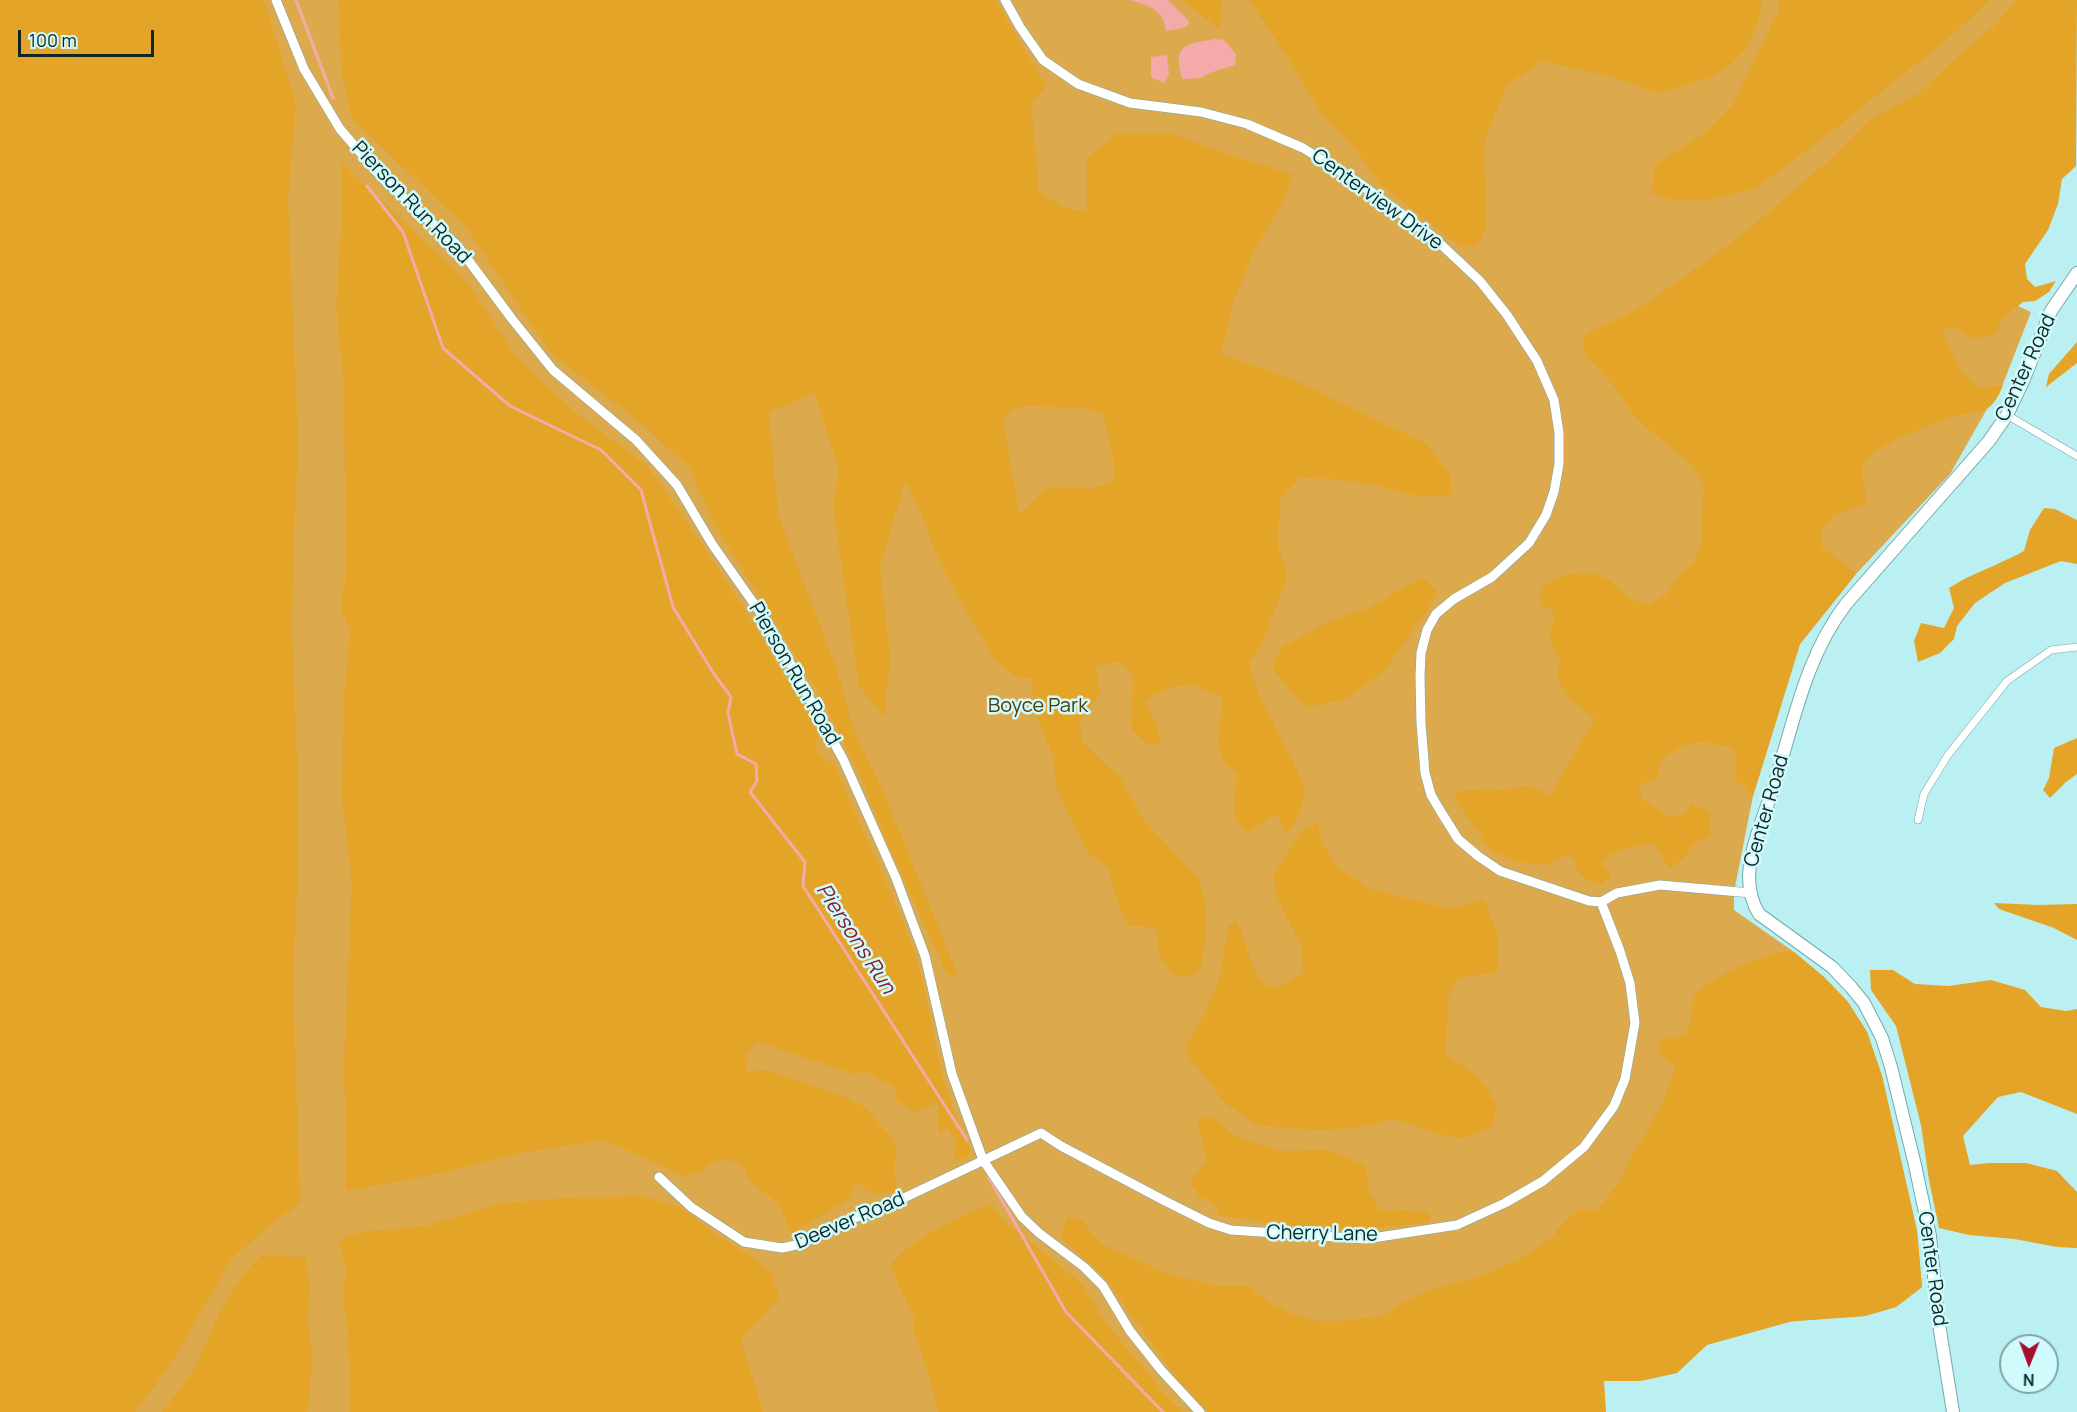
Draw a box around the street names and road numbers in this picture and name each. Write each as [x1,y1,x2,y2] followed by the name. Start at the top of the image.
[346,137,476,269] street label: Pierson Run Road
[1307,144,1447,256] street label: Centerview Drive
[1991,311,2061,425] street label: Center Road
[743,598,845,750] street label: Pierson Run Road
[1740,752,1794,870] street label: Center Road
[792,1187,908,1255] street label: Deever Road
[1912,1210,1952,1328] street label: Center Road
[1266,1221,1378,1247] street label: Cherry Lane

